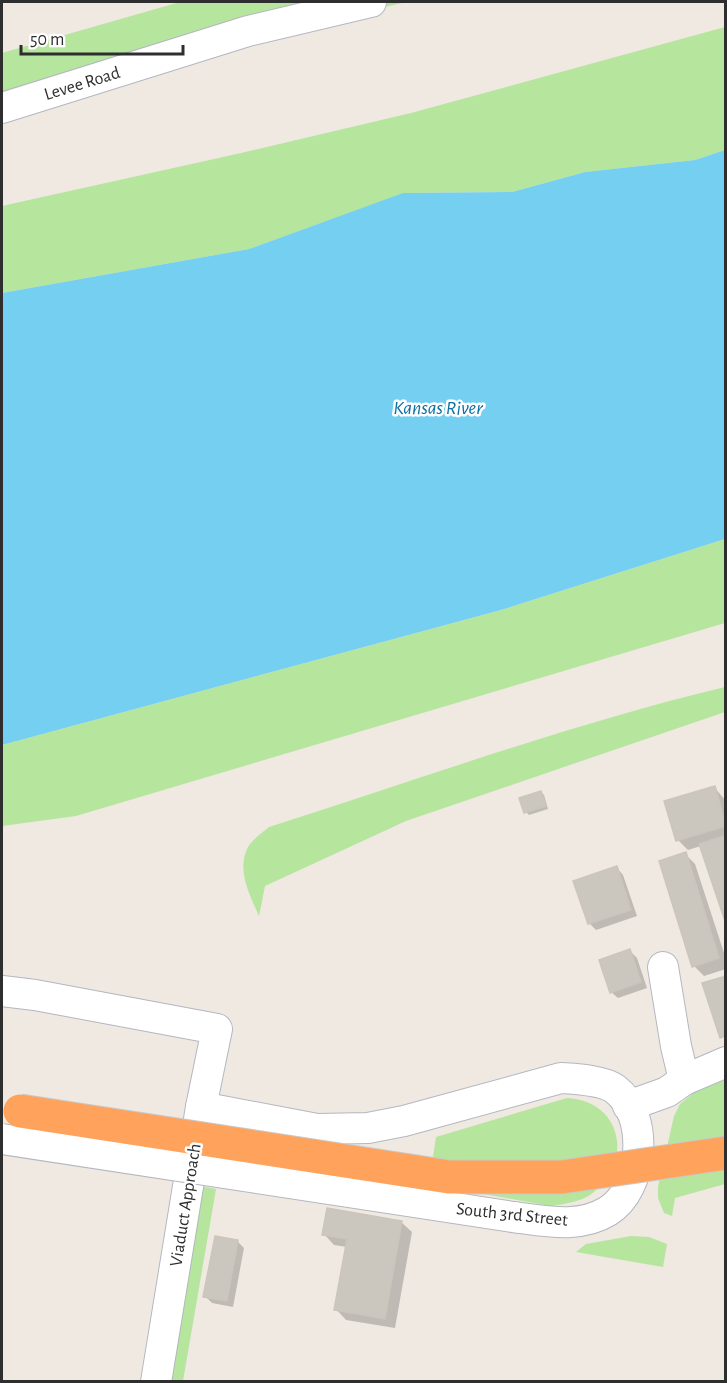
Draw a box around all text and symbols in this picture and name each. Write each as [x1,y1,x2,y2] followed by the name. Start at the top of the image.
[21,18,183,56] scale bar
[30,31,64,49] text: 50 m
[42,64,122,104] street label: Levee Road
[393,398,483,418] water label: Kansas River
[167,1142,205,1268] street label: Viaduct Approach
[455,1200,569,1230] street label: South 3rd Street

